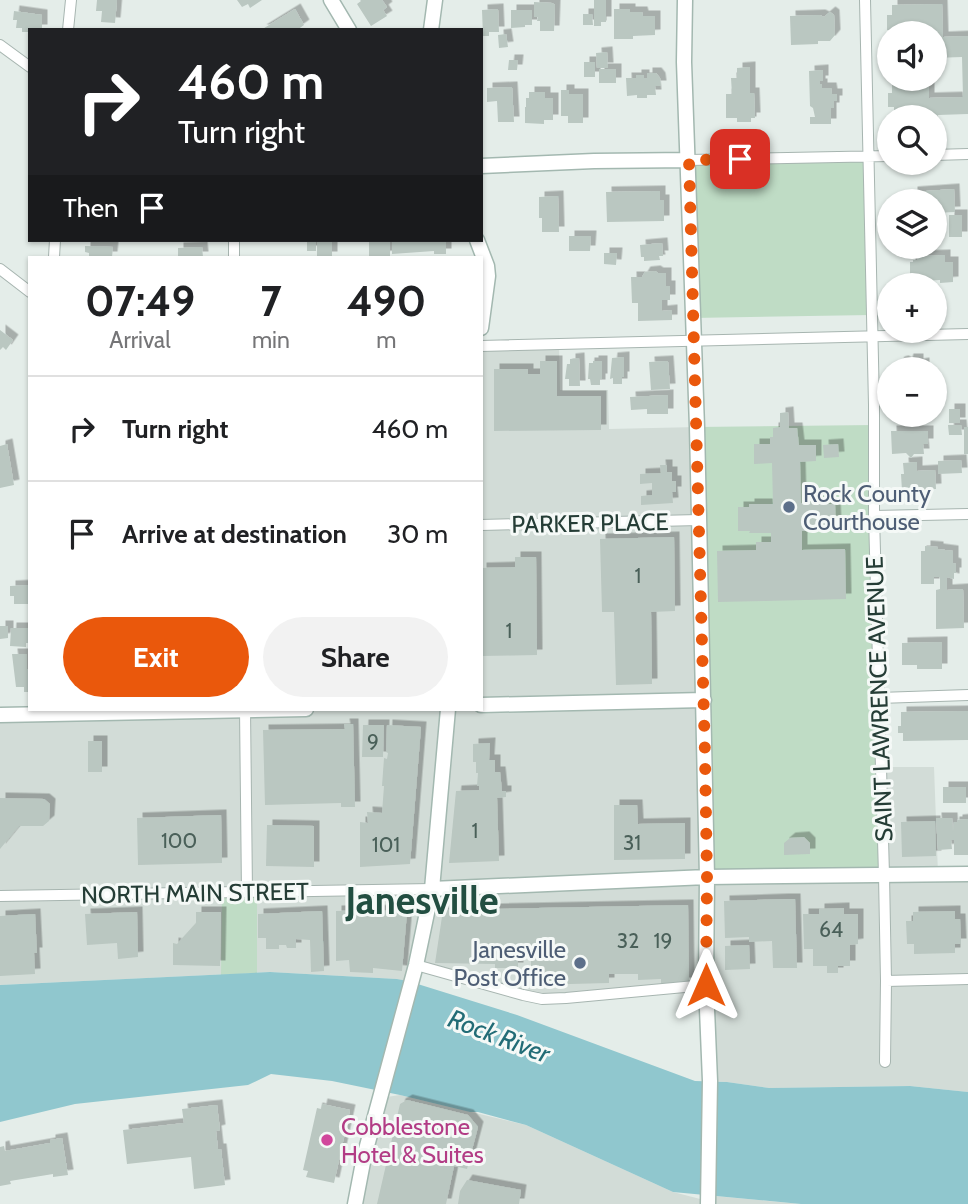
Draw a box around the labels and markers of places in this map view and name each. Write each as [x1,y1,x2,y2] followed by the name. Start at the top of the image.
[710,129,770,189] pin
[803,479,931,536] place label: Rock County Courthouse
[781,499,797,515] marker: Rock County Courthouse
[454,935,566,992] place label: Janesville Post Office
[572,955,588,971] marker: Janesville Post Office
[341,1112,484,1169] place label: Cobblestone Hotel & Suites
[319,1132,335,1148] marker: Cobblestone Hotel & Suites

